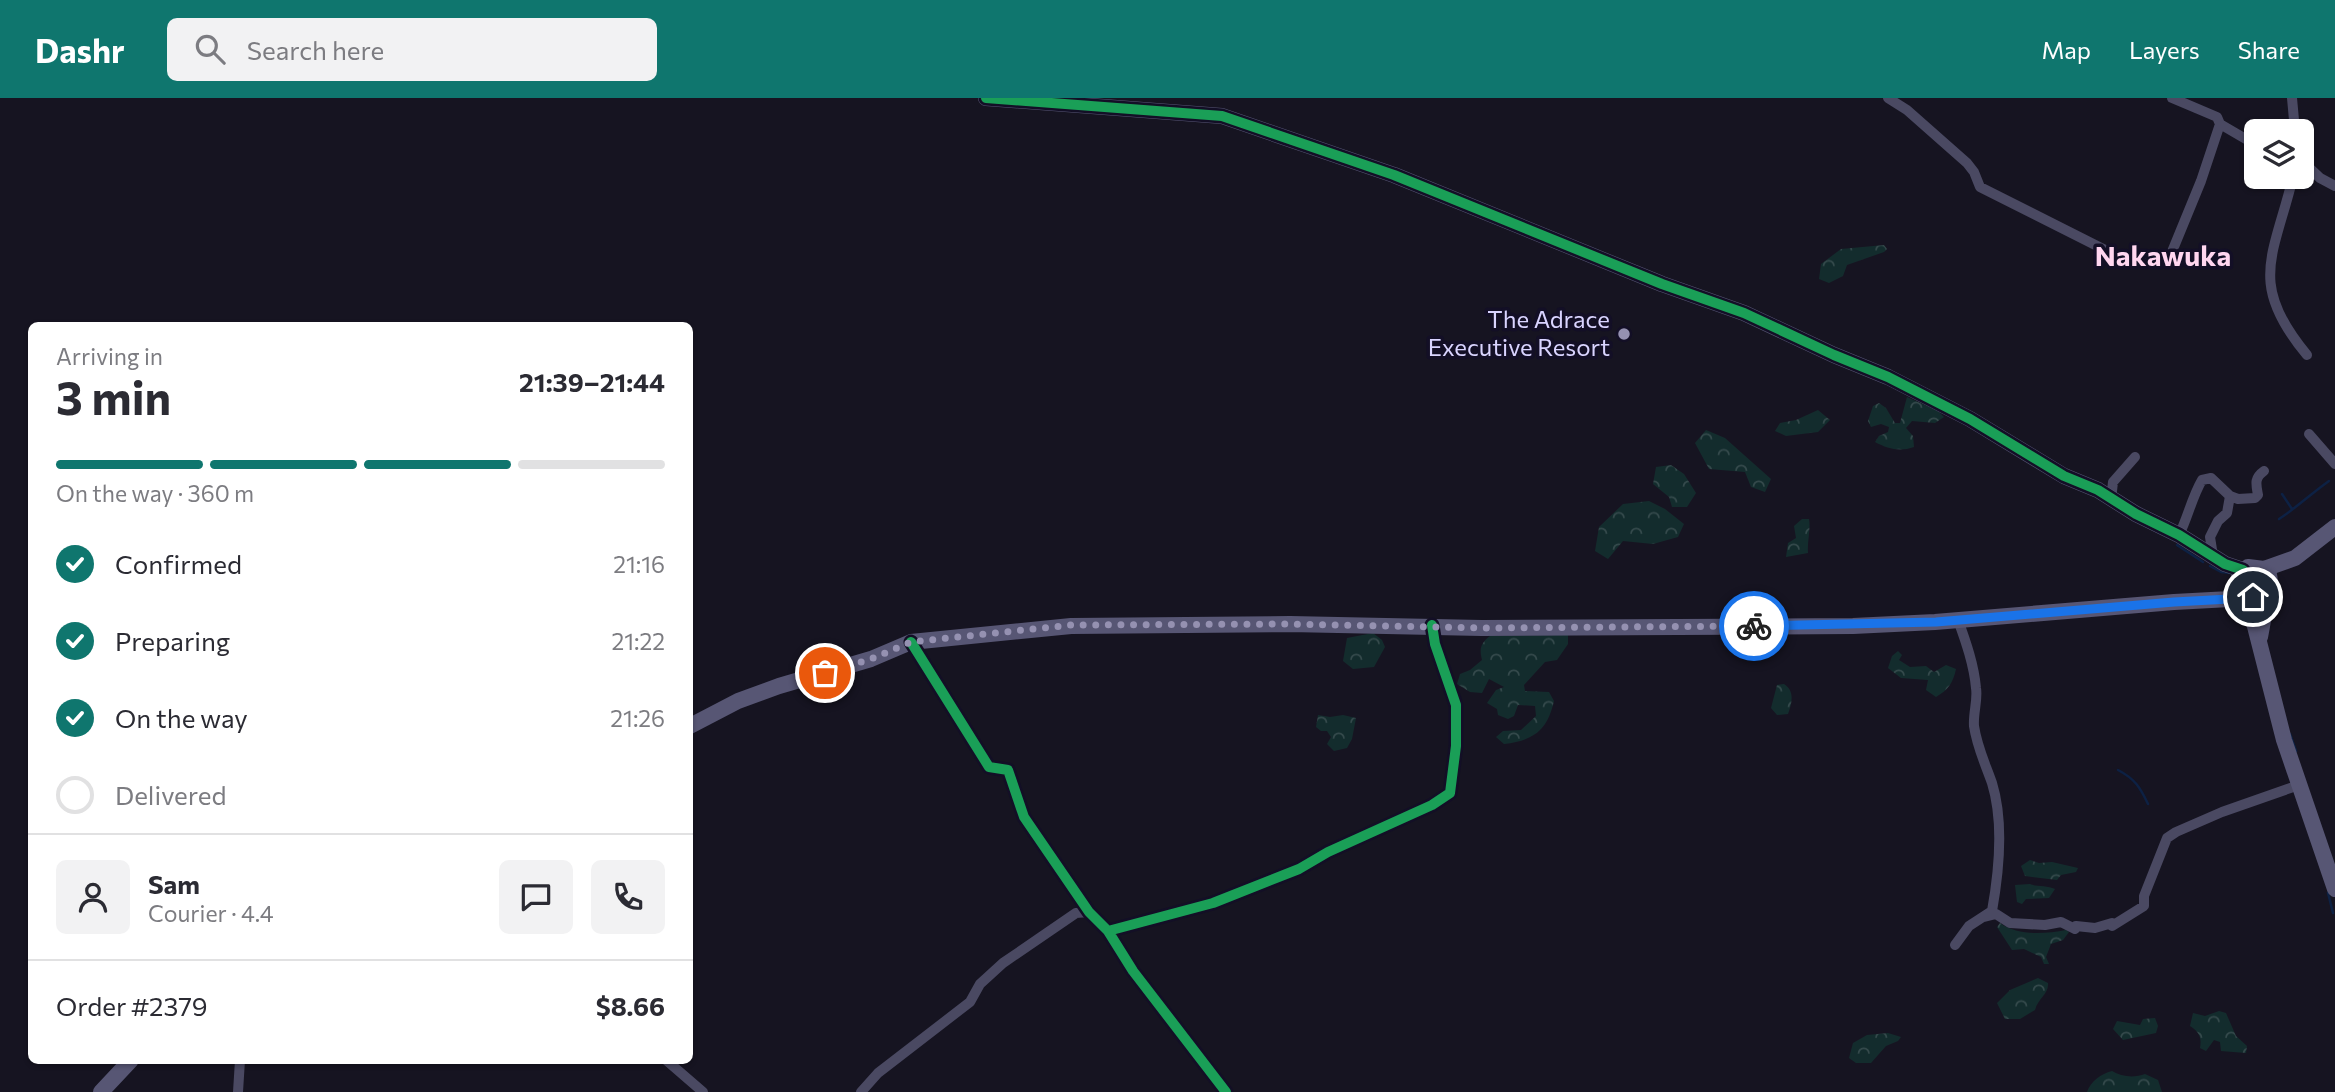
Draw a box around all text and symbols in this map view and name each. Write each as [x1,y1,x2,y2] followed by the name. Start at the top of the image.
[167,18,657,81] search box
[35,29,125,70] text: Dashr
[191,30,229,68] icon: search
[247,34,384,65] text: Search here
[2042,35,2091,64] text: Map
[2129,35,2200,64] text: Layers
[2238,35,2300,64] text: Share
[2244,119,2314,189] map controls
[2244,119,2314,189] button: layers
[2095,238,2231,272] district label: Nakawuka
[1428,304,1610,361] place label: The Adrace Executive Resort
[1616,326,1632,342] marker: The Adrace Executive Resort
[56,342,163,370] text: Arriving in
[519,366,665,397] text: 21:39–21:44
[56,368,171,424] text: 3 min
[56,479,254,507] text: On the way · 360 m
[56,545,94,583] icon: check
[115,548,242,579] text: Confirmed
[613,550,665,578] text: 21:16
[2223,567,2283,627] pin
[2234,578,2272,616] icon: home
[1719,591,1789,661] courier
[1735,607,1773,645] icon: bike
[56,622,94,660] icon: check
[115,625,230,656] text: Preparing
[611,627,665,655] text: 21:22
[795,643,855,703] pin
[806,654,844,692] icon: bag
[56,699,94,737] icon: check
[115,702,248,733] text: On the way
[610,704,665,732] text: 21:26
[115,779,226,810] text: Delivered
[56,860,130,934] button: person
[499,860,573,934] button: chat
[591,860,665,934] button: phone
[148,868,200,899] text: Sam
[148,899,274,927] text: Courier · 4.4
[56,990,208,1021] text: Order #2379
[596,990,665,1021] text: $8.66

